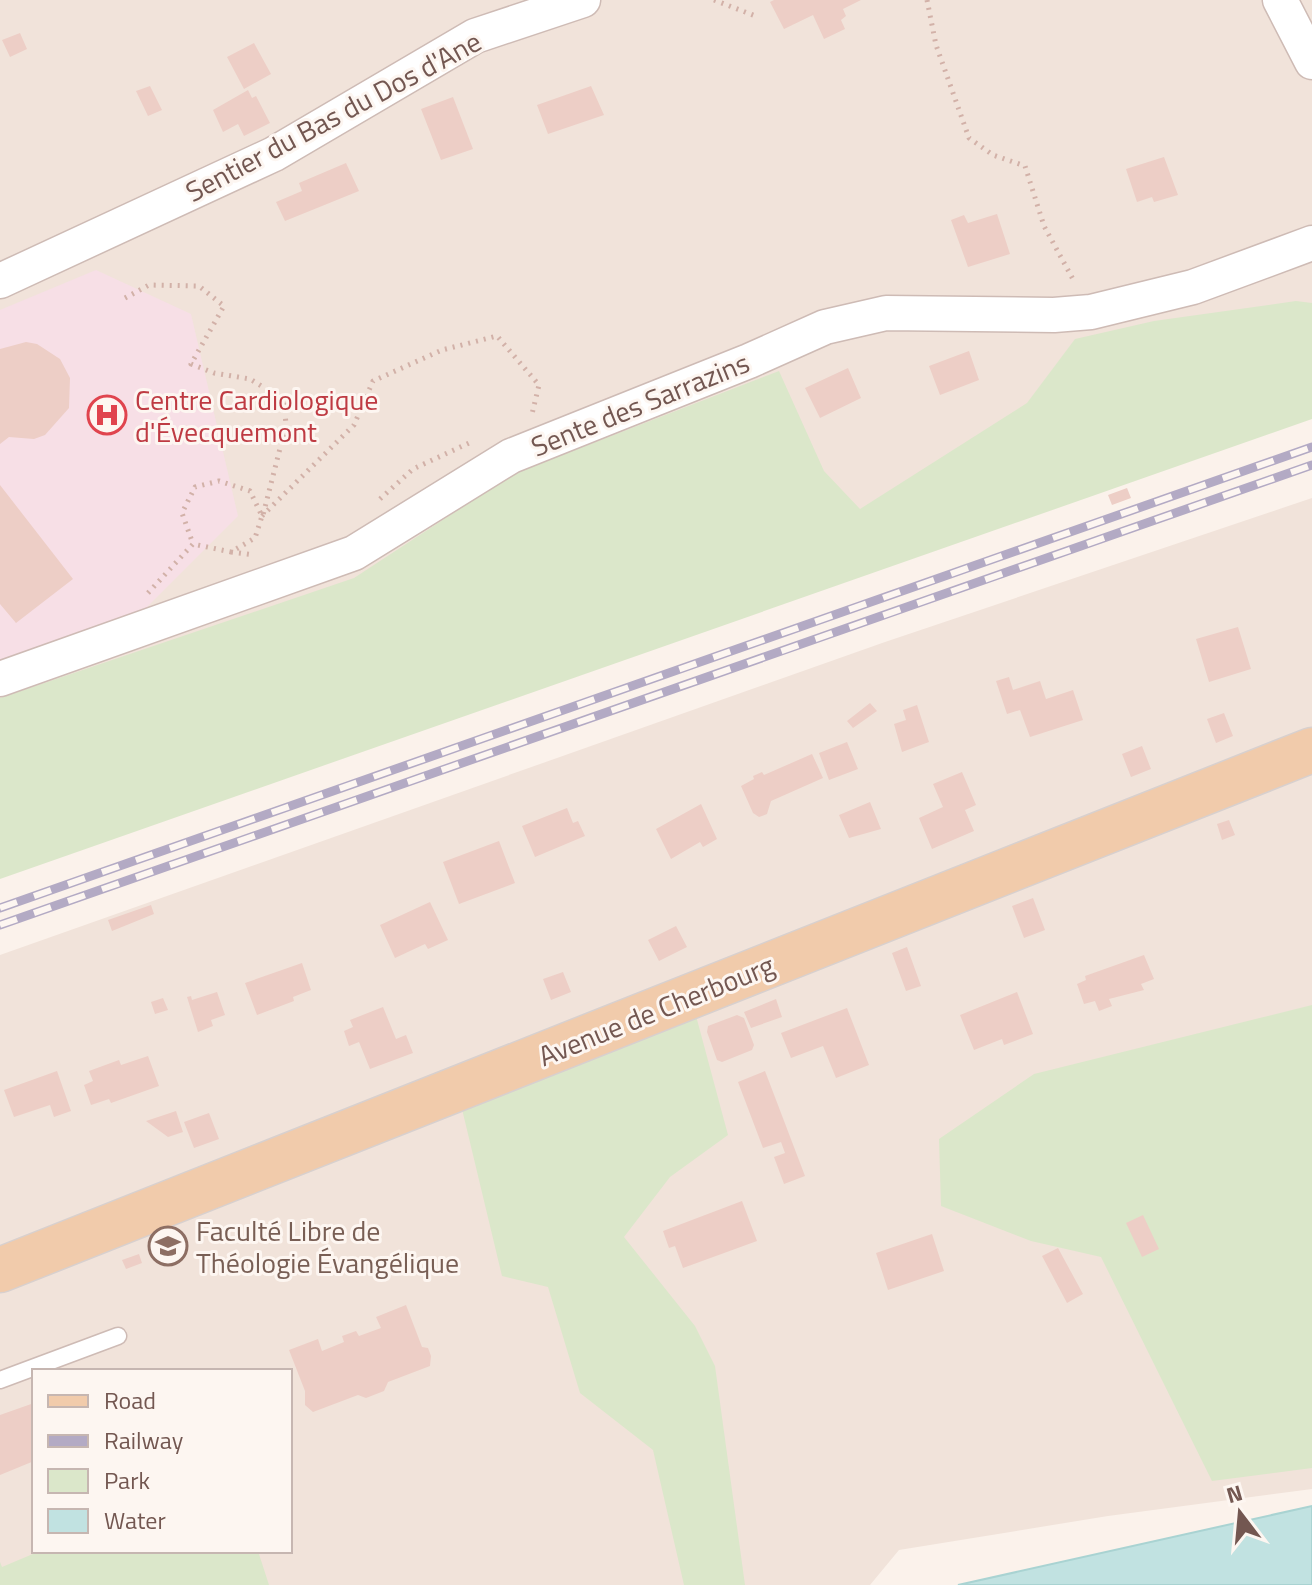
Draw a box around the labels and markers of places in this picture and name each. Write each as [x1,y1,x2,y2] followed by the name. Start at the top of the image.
[135,378,378,453] place label: Centre Cardiologique d'Évecquemont
[86,394,128,436] hospital icon: Centre Cardiologique d'Évecquemont
[196,1209,459,1284] place label: Faculté Libre de Théologie Évangélique
[147,1225,189,1267] school or university icon: Faculté Libre de Théologie Évangélique

